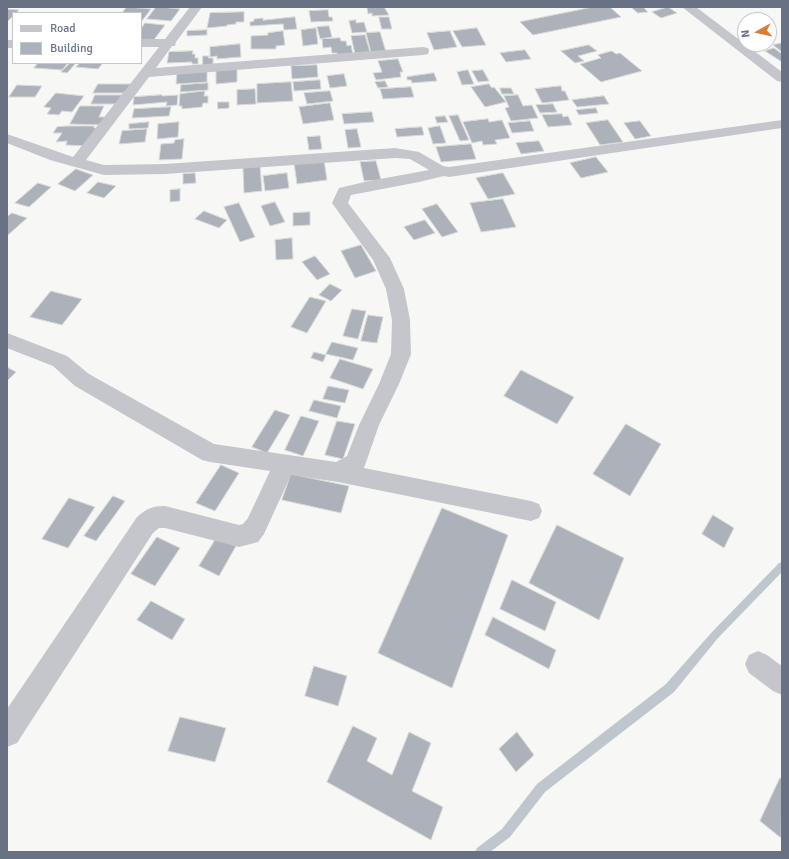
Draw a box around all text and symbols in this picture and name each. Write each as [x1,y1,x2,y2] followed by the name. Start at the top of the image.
[12,12,142,64] legend
[737,12,777,52] north arrow
[50,21,76,36] text: Road
[739,29,753,38] text: N
[50,41,93,56] text: Building

